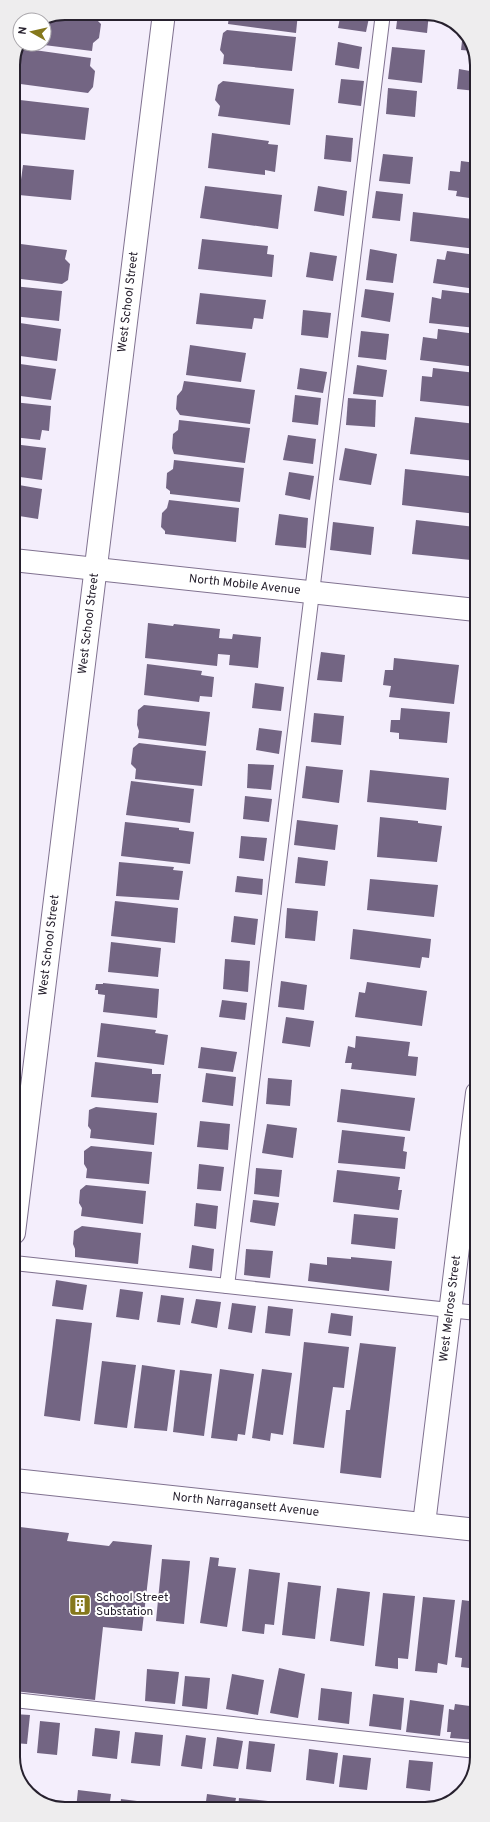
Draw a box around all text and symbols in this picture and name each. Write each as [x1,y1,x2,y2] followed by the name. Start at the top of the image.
[12,12,52,52] north arrow
[16,26,31,36] text: N
[114,251,143,353] street label: West School Street
[188,571,301,599] street label: North Mobile Avenue
[75,572,103,675] street label: West School Street
[35,894,64,997] street label: West School Street
[436,1254,465,1363] street label: West Melrose Street
[172,1489,320,1521] street label: North Narragansett Avenue
[96,1590,169,1620] place label: School Street Substation
[67,1592,93,1618] building icon: School Street Substation

